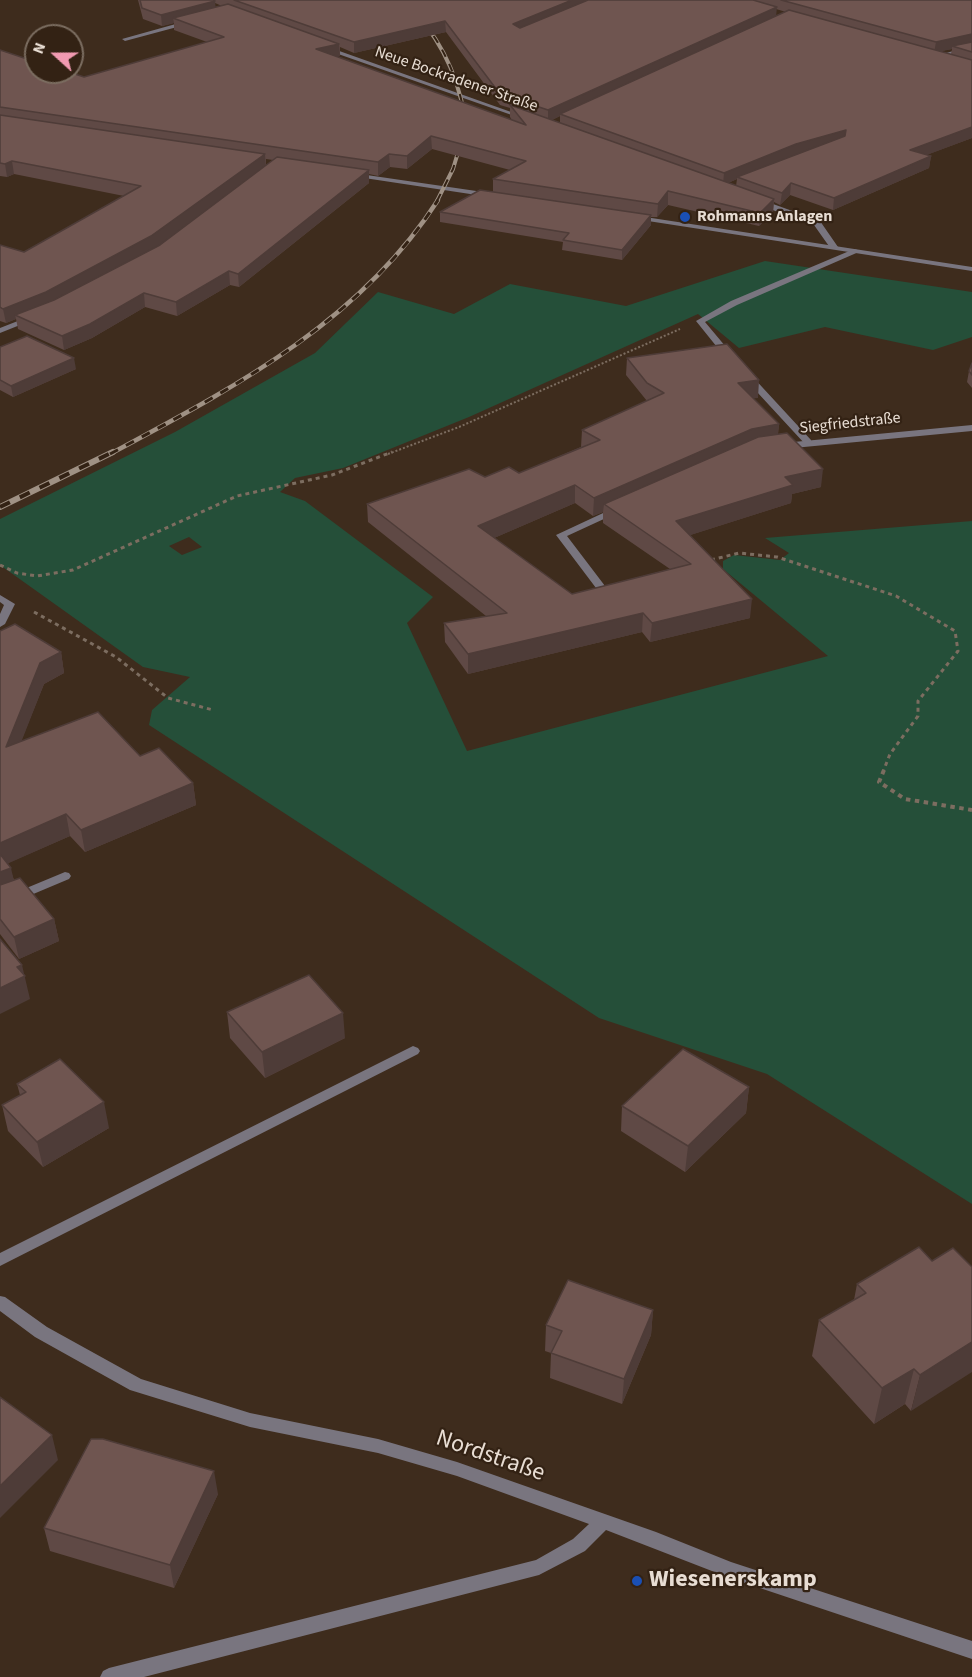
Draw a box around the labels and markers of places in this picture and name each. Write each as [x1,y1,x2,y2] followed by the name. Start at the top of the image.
[697,207,832,227] place label: Rohmanns Anlagen
[678,210,692,224] marker: Rohmanns Anlagen
[649,1567,817,1595] place label: Wiesenerskamp
[630,1574,644,1588] marker: Wiesenerskamp

